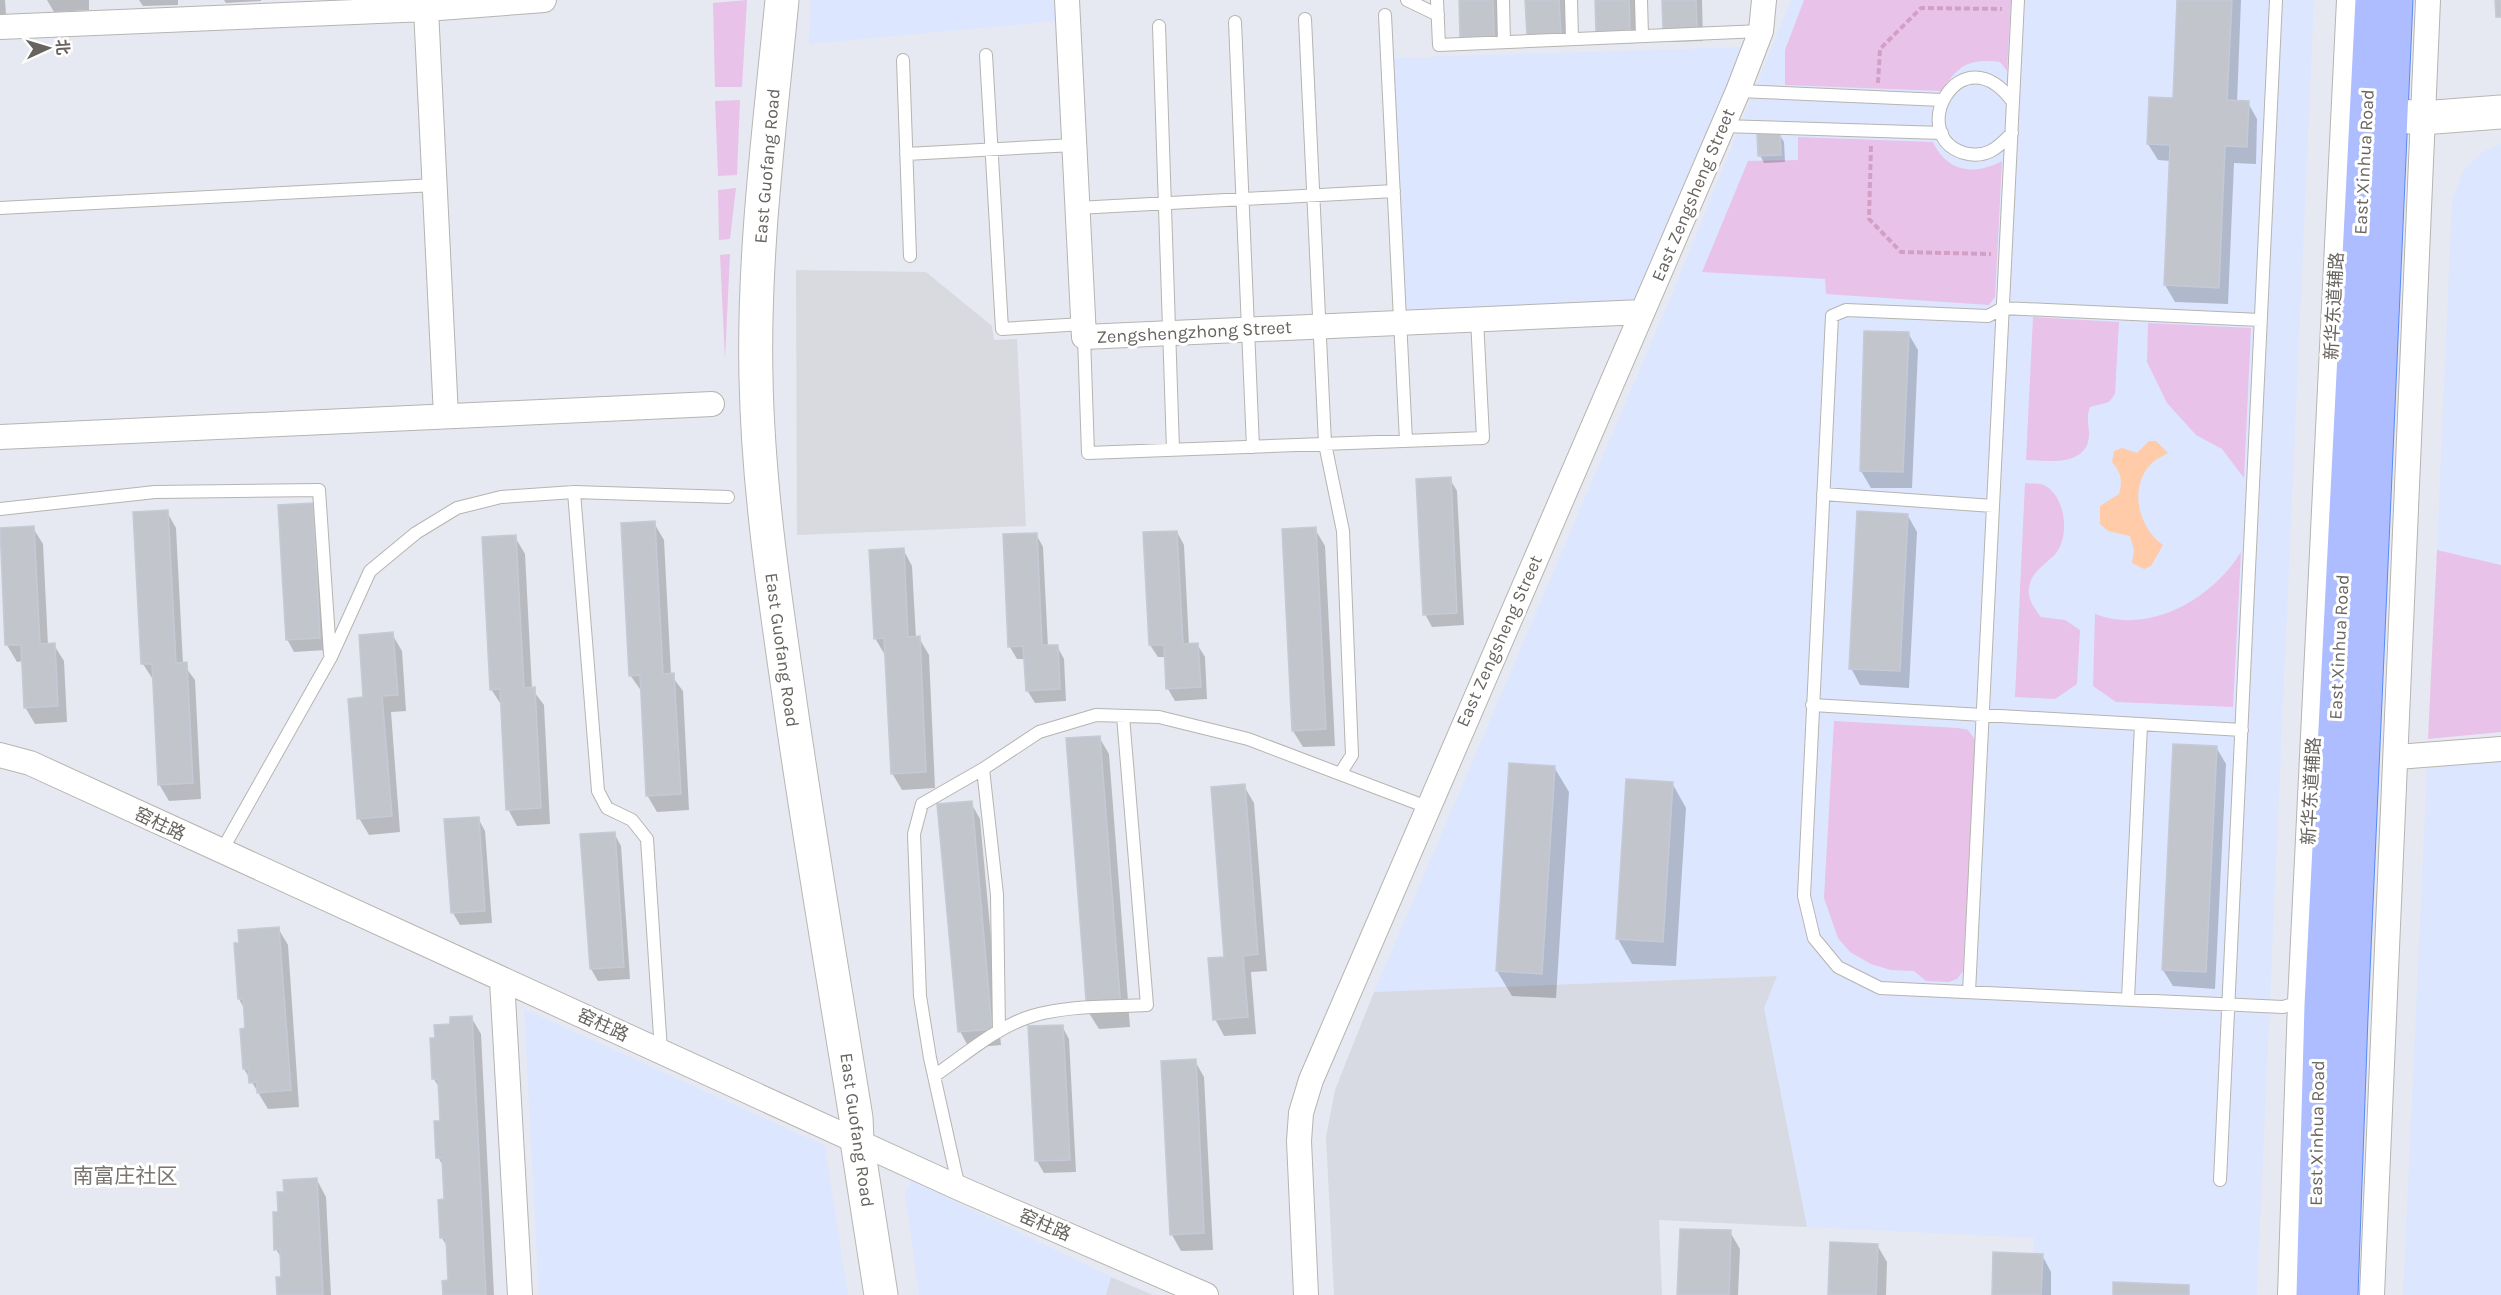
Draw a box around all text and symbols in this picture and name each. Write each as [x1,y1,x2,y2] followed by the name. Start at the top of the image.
[18,18,78,78] north arrow
[52,38,73,56] text: 北
[749,88,785,244] street label: East Guofang Road
[2349,89,2379,235] street label: East Xinhua Road
[1647,105,1739,285] street label: East Zengsheng Street
[2320,251,2348,361] street label: 新华东道辅路
[1096,316,1292,348] street label: Zengshengzhong Street
[1451,551,1547,730] street label: East Zengsheng Street
[760,571,804,729] street label: East Guofang Road
[2324,574,2354,720] street label: East Xinhua Road
[2297,736,2325,846] street label: 新华东道辅路
[131,803,189,845] street label: 窑柱路
[574,1004,632,1046] street label: 窑柱路
[835,1051,879,1209] street label: East Guofang Road
[2305,1060,2329,1206] street label: East Xinhua Road
[73,1164,178,1188] district label: 南富庄社区
[1016,1204,1074,1246] street label: 窑柱路

